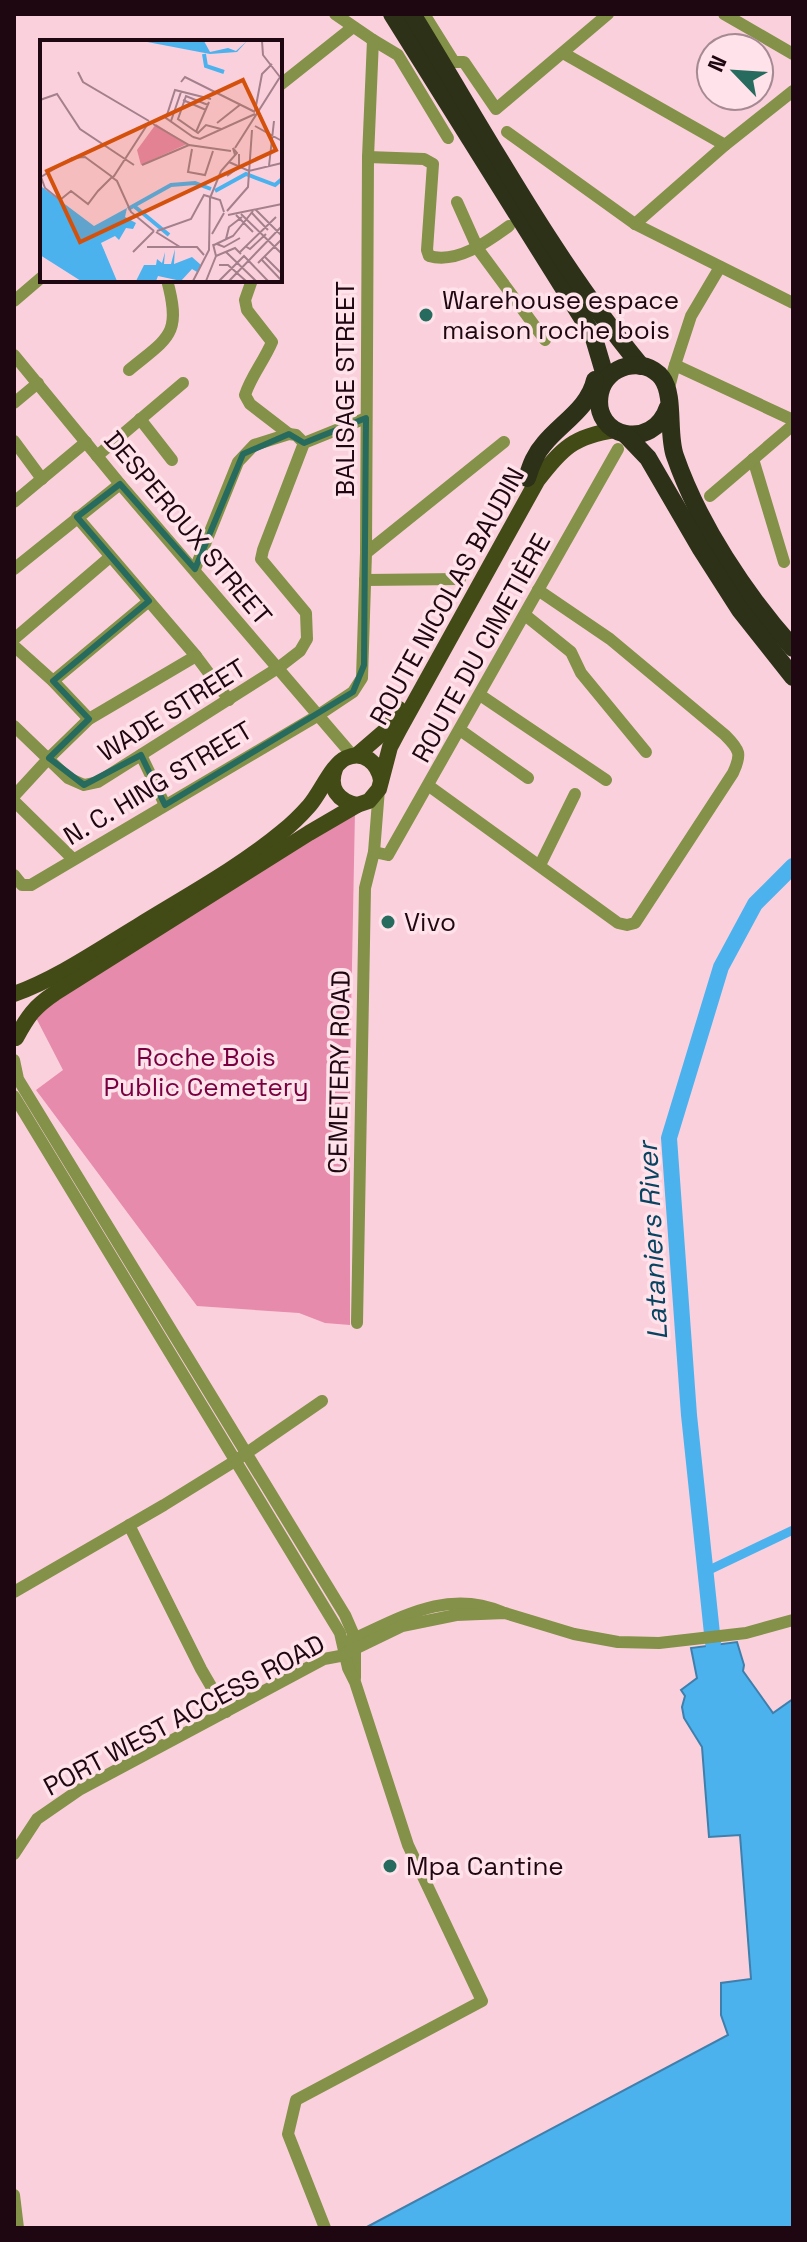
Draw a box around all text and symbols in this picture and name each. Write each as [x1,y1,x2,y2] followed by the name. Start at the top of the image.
[695,32,775,112] north arrow
[40,40,282,282] inset map
[701,51,733,76] text: N
[328,281,362,497] street label: BALISAGE STREET
[442,283,679,347] place label: Warehouse espace maison roche bois
[417,306,435,324] marker: Warehouse espace maison roche bois
[97,424,279,632] street label: DESPEROUX STREET
[362,461,532,731] street label: ROUTE NICOLAS BAUDIN
[404,528,558,768] street label: ROUTE DU CIMETIÈRE
[92,651,252,769] street label: WADE STREET
[57,713,259,853] street label: N. C. HING STREET
[404,905,456,939] place label: Vivo
[379,913,397,931] marker: Vivo
[320,970,358,1174] street label: CEMETERY ROAD
[103,1040,309,1104] park label: Roche Bois Public Cemetery
[629,1138,675,1341] water label: Lataniers River
[38,1626,330,1804] street label: PORT WEST ACCESS ROAD
[406,1849,564,1883] place label: Mpa Cantine
[381,1857,399,1875] marker: Mpa Cantine

